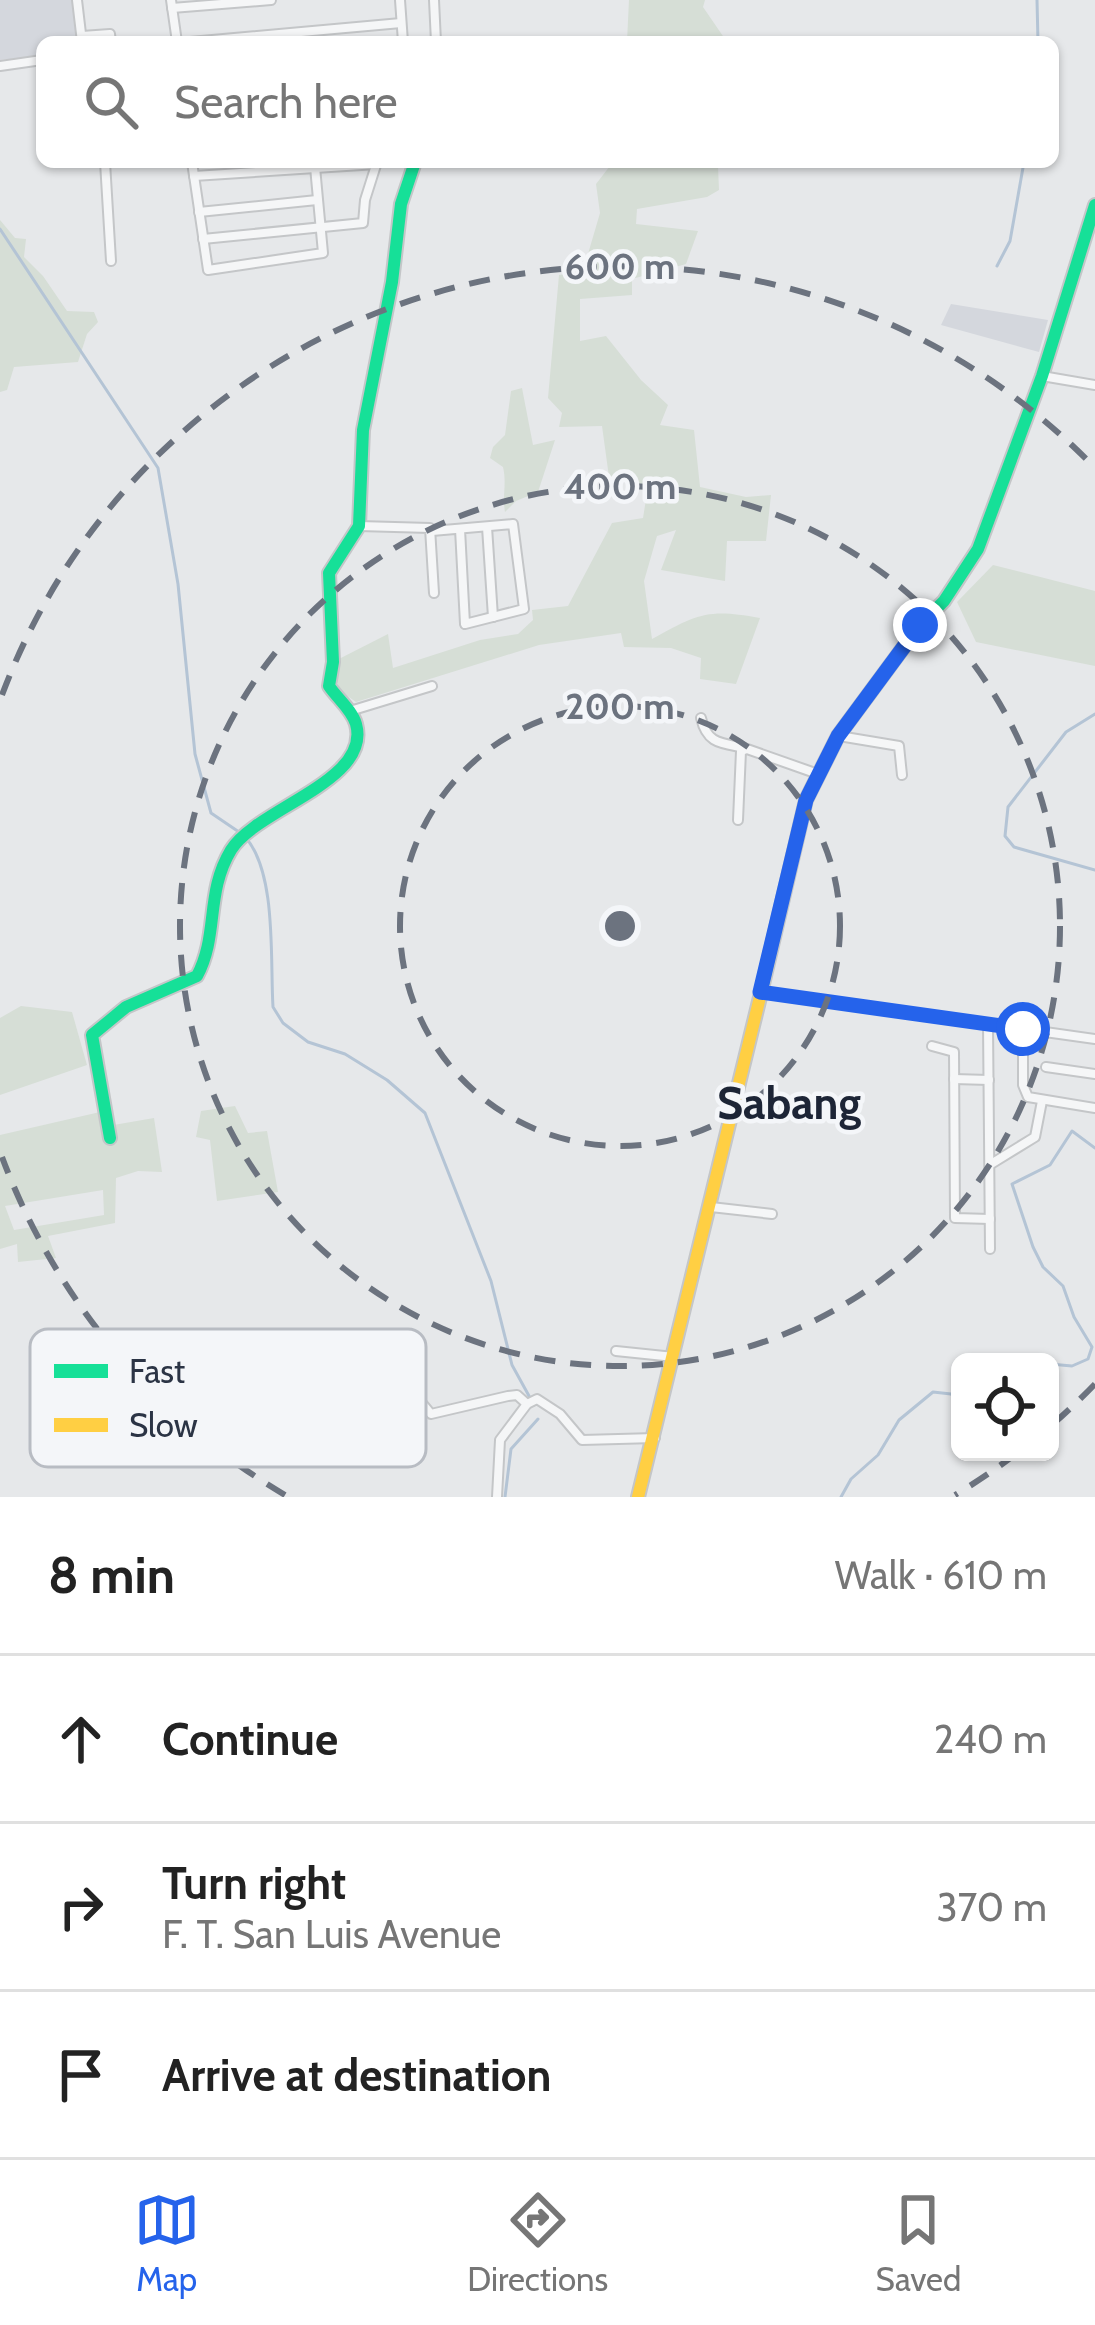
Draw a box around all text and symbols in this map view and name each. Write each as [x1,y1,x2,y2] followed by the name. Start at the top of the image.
[36,36,1059,168] search box
[78,69,144,135] icon: search
[174,75,398,129] text: Search here
[565,244,675,288] text: 600 m
[564,464,676,508] text: 400 m
[893,598,947,652] route end
[565,684,675,728] text: 200 m
[599,905,641,947] centre of rings
[996,1002,1050,1056] route start
[717,1076,861,1130] district label: Sabang
[30,1329,426,1467] legend
[129,1351,185,1391] text: Fast
[951,1353,1059,1461] map controls
[951,1353,1059,1461] button: locate
[129,1405,198,1445] text: Slow
[48,1544,175,1606] text: 8 min
[835,1551,1047,1599] text: Walk · 610 m
[48,1706,114,1772] icon: ahead
[162,1712,338,1766] text: Continue
[934,1715,1047,1763] text: 240 m
[162,1856,346,1910] text: Turn right
[48,1874,114,1940] icon: right
[936,1883,1047,1931] text: 370 m
[162,1910,501,1958] text: F. T. San Luis Avenue
[48,2042,114,2108] icon: arrive
[162,2048,551,2102] text: Arrive at destination
[134,2187,200,2299] tab: Map
[467,2187,608,2299] tab: Directions
[876,2187,961,2299] tab: Saved

